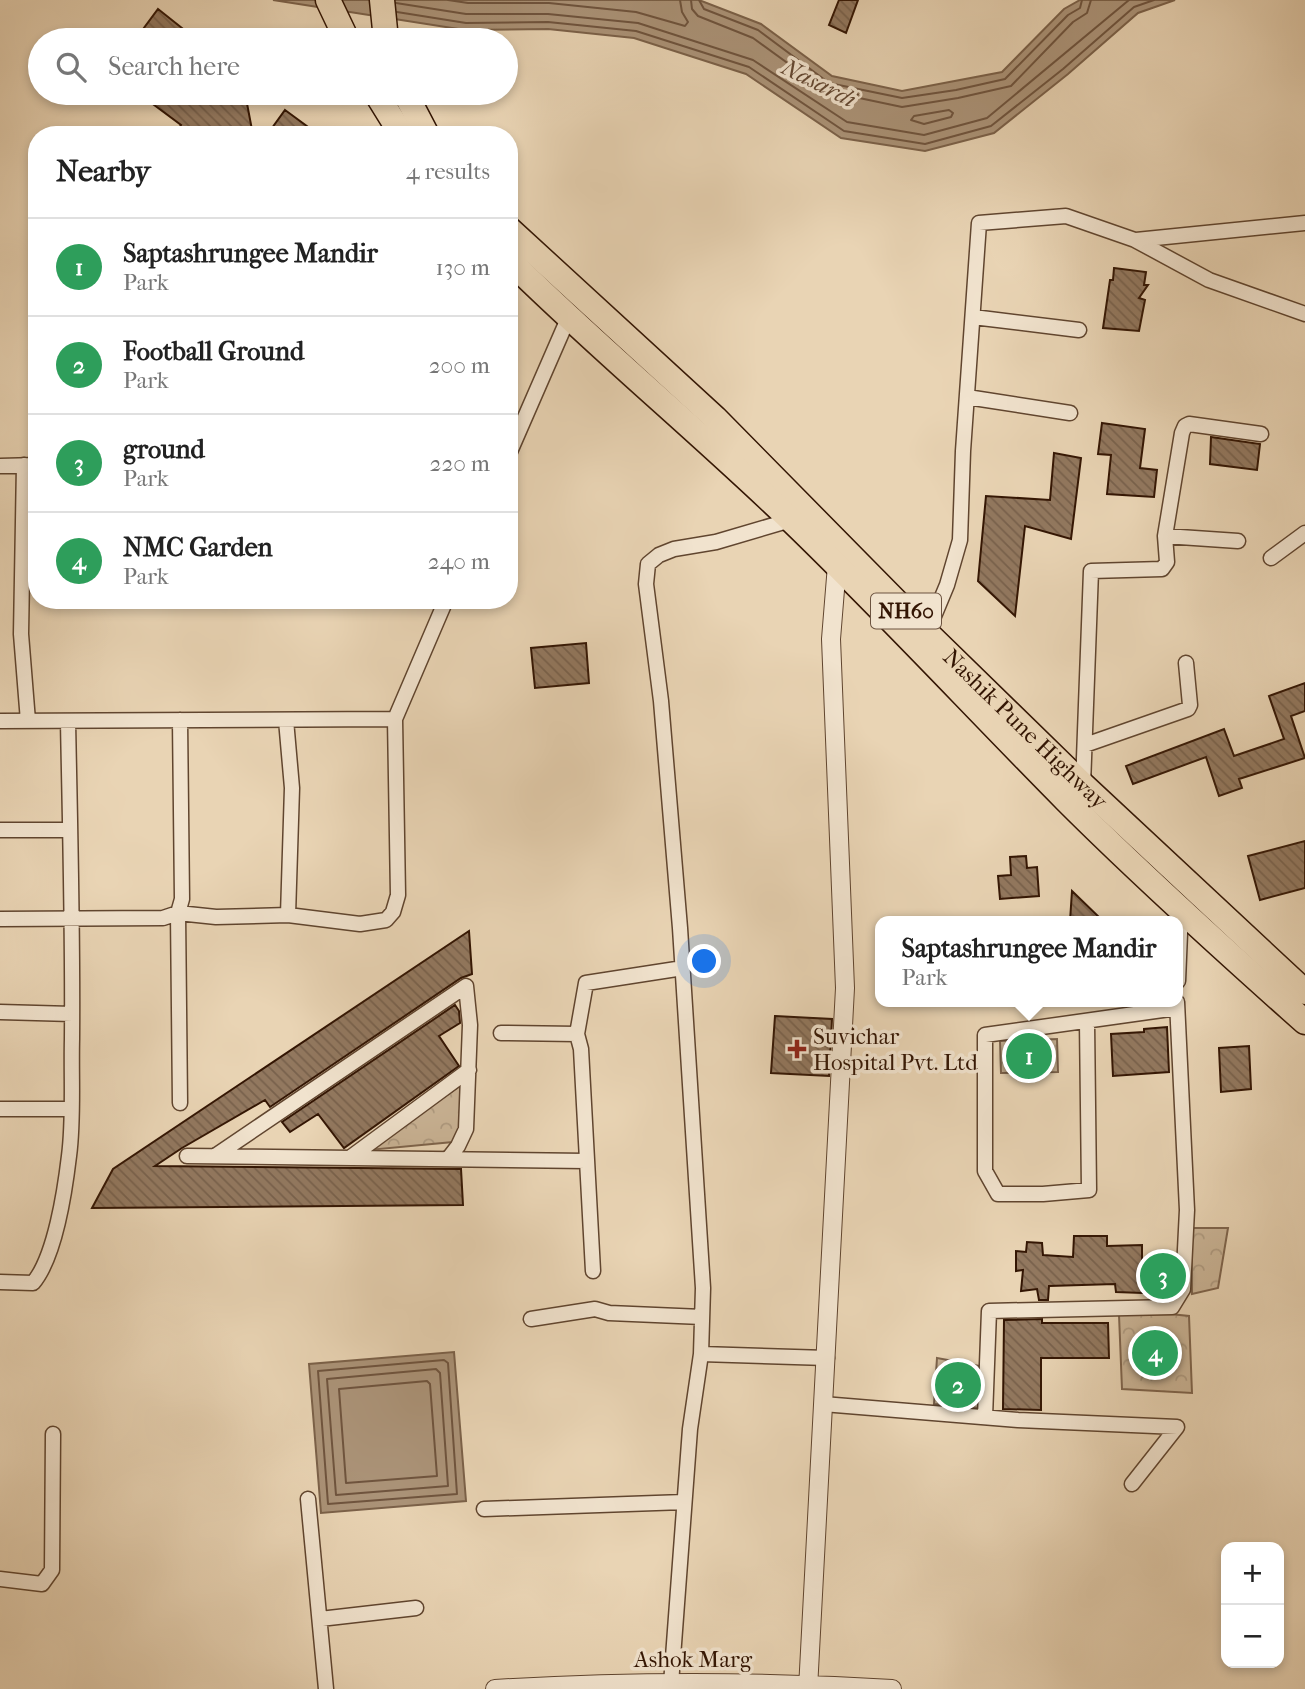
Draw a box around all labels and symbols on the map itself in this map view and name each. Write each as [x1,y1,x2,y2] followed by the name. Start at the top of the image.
[776,52,863,114] water label: Nasardi
[871,594,941,628] road number: NH60
[938,643,1114,815] street label: Nashik Pune Highway
[687,944,721,978] your location
[813,1023,978,1076] place label: Suvichar Hospital Pvt. Ltd
[1006,1030,1052,1082] pin: 1
[787,1039,807,1059] marker: Suvichar Hospital Pvt. Ltd
[1140,1250,1186,1302] pin: 3
[1132,1327,1178,1379] pin: 4
[935,1359,981,1411] pin: 2
[633,1646,753,1673] street label: Ashok Marg

